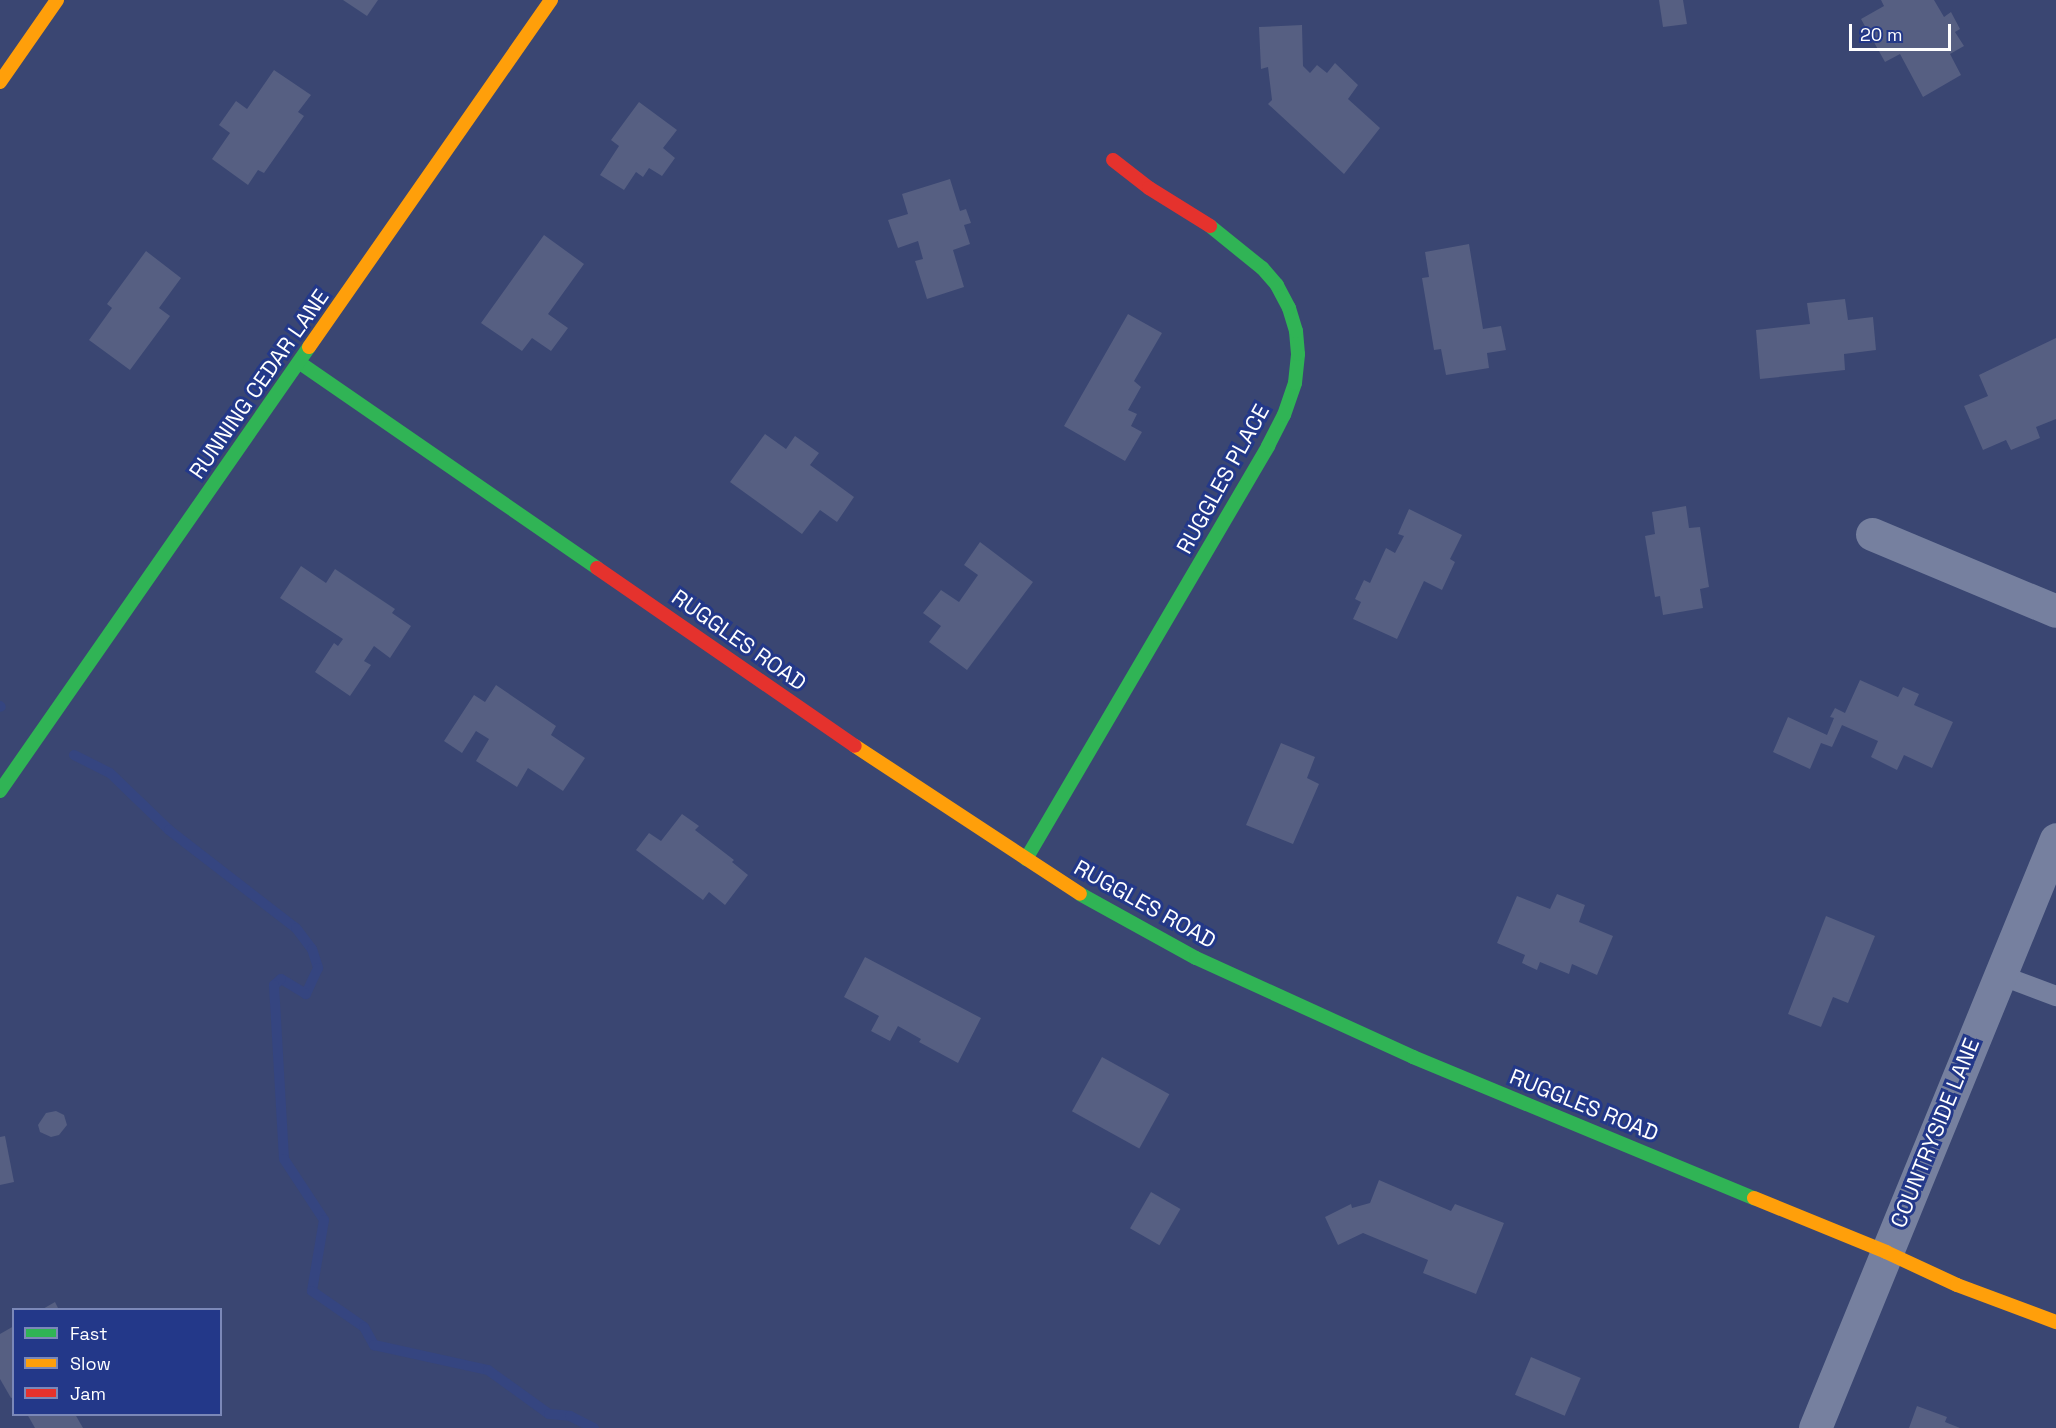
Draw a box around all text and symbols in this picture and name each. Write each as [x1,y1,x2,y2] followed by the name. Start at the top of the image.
[1852,12,1954,50] scale bar
[1860,23,1903,46] text: 20 m
[184,284,334,484] street label: RUNNING CEDAR LANE
[1171,400,1275,558] street label: RUGGLES PLACE
[667,584,811,696] street label: RUGGLES ROAD
[1070,854,1220,954] street label: RUGGLES ROAD
[1885,1034,1985,1232] street label: COUNTRYSIDE LANE
[1506,1063,1662,1147] street label: RUGGLES ROAD
[12,1308,222,1416] legend
[70,1322,107,1345] text: Fast
[70,1352,111,1375] text: Slow
[70,1382,106,1405] text: Jam

